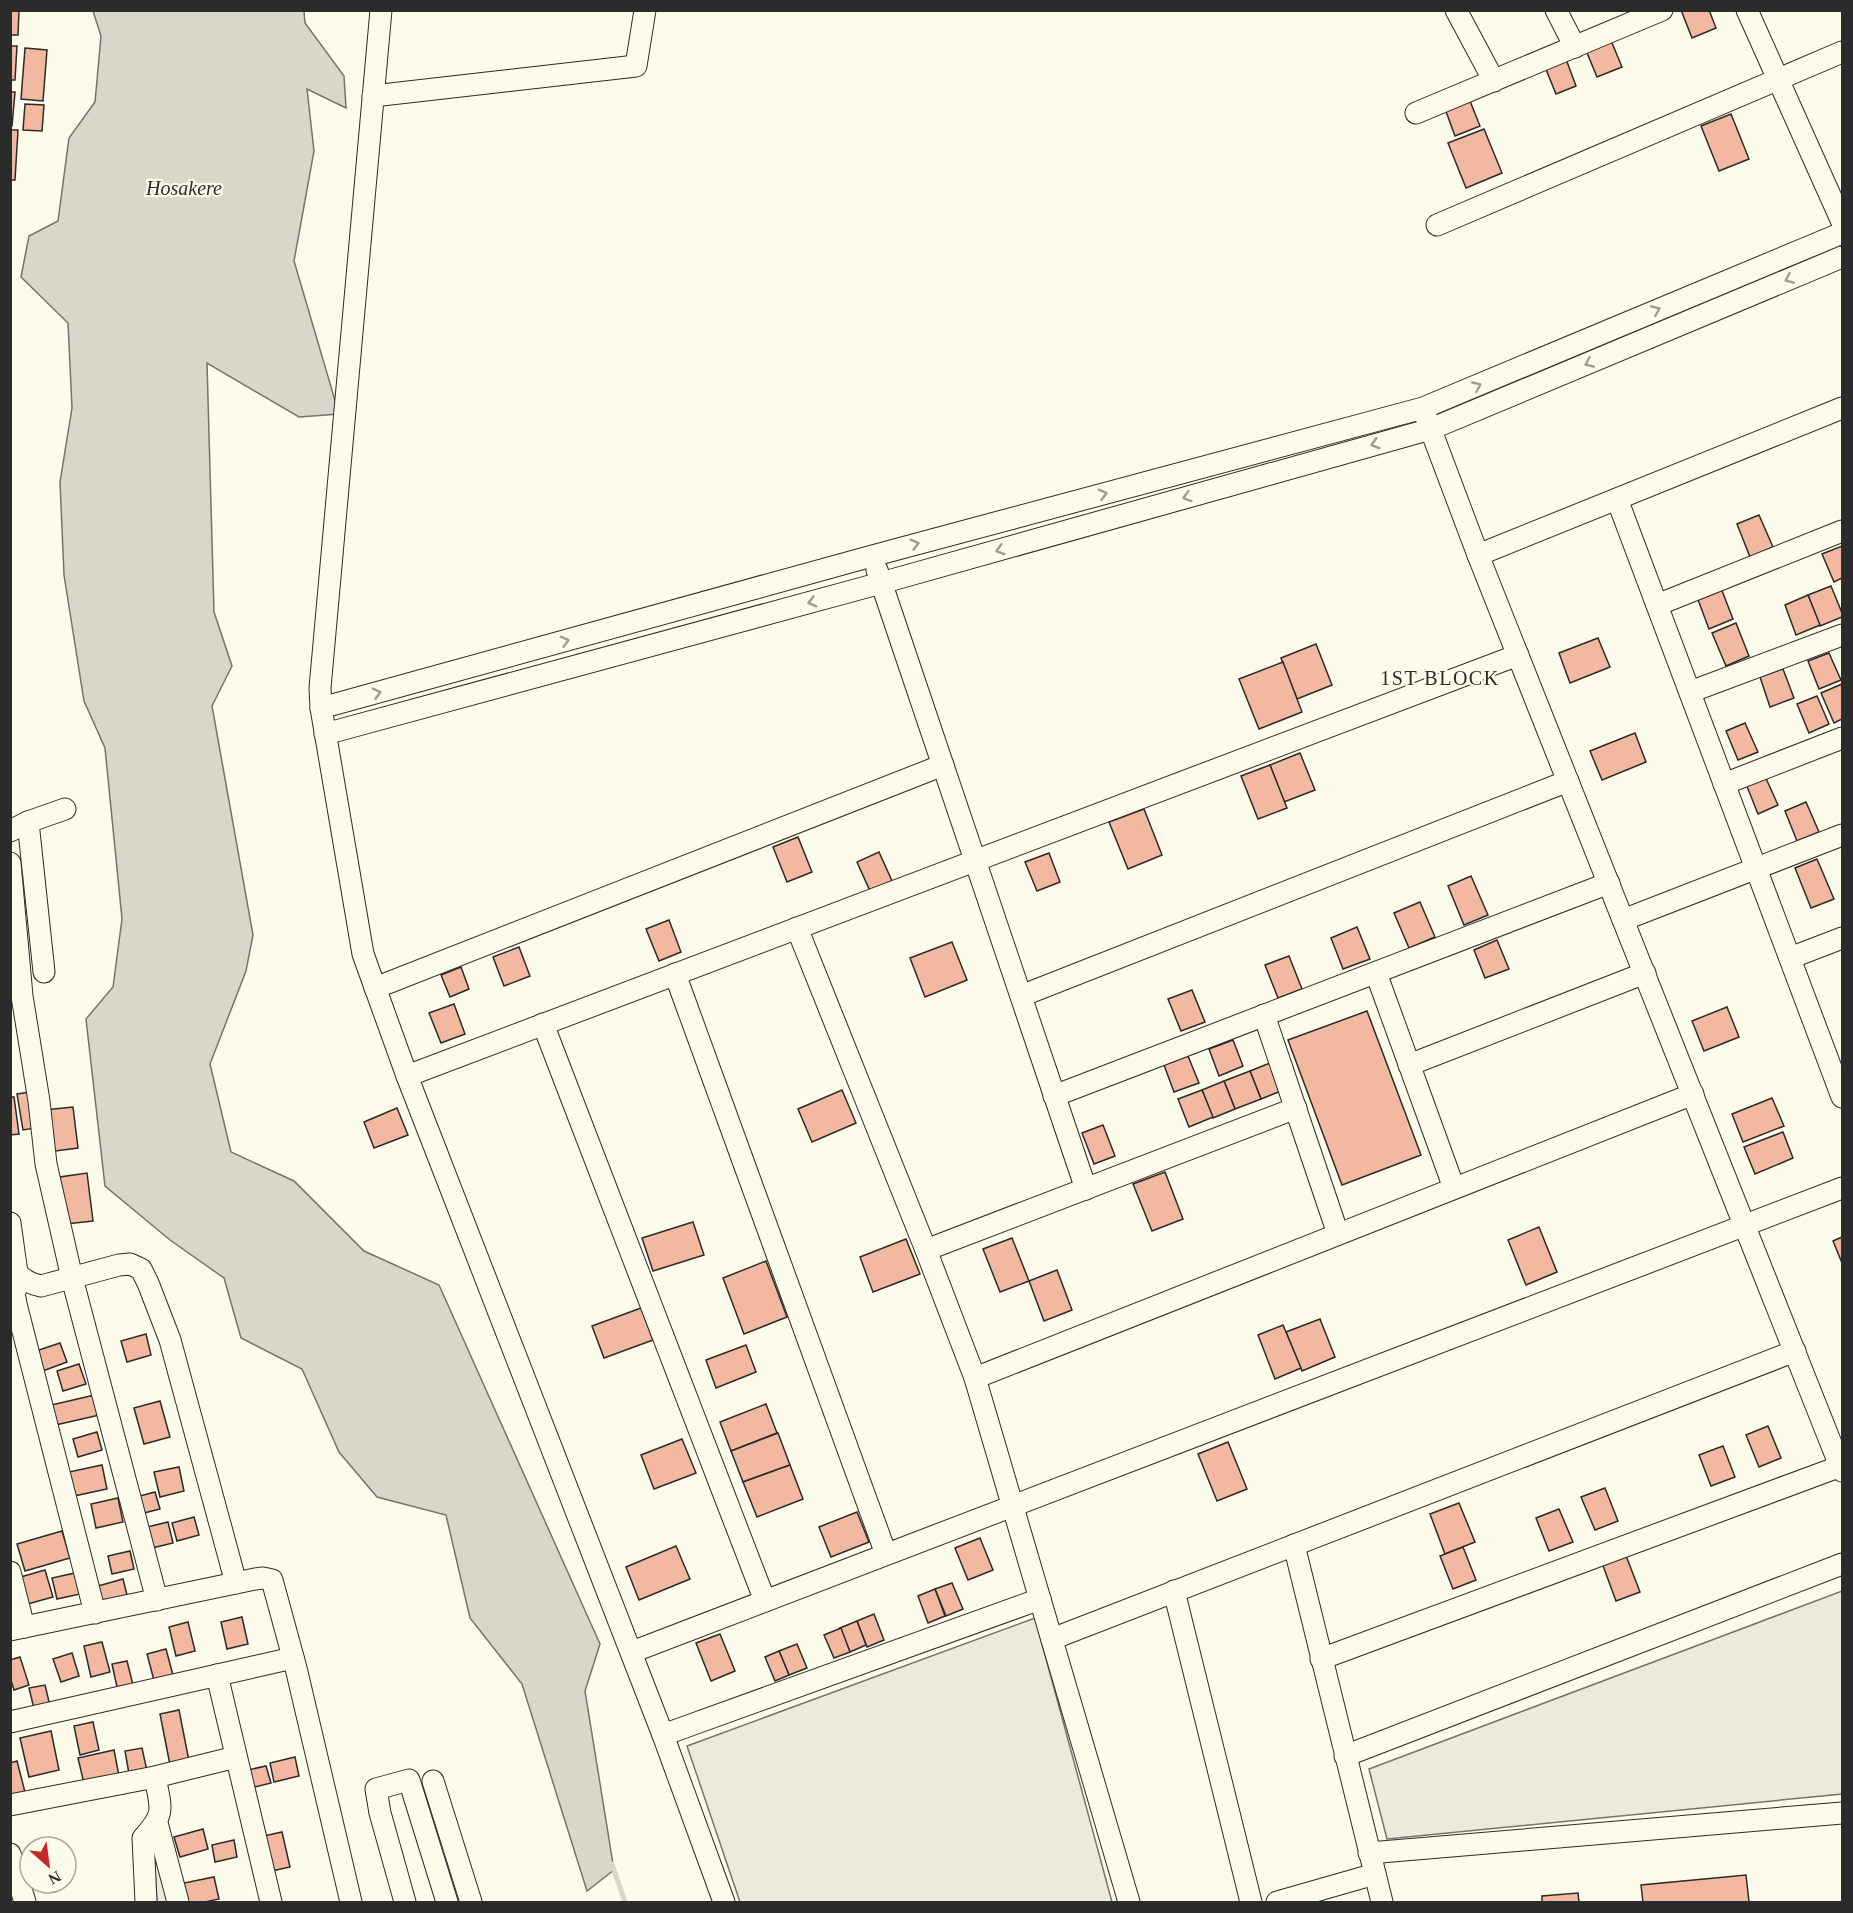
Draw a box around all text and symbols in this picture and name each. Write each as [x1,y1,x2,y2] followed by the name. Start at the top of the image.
[145,177,222,199] water label: Hosakere
[1784,272,1795,284] one-way arrow
[1650,305,1661,317] one-way arrow
[1585,356,1596,368] one-way arrow
[1470,381,1481,393] one-way arrow
[1370,437,1380,450] one-way arrow
[1098,488,1108,501] one-way arrow
[1182,490,1193,502] one-way arrow
[909,539,920,551] one-way arrow
[995,542,1005,555] one-way arrow
[807,594,817,607] one-way arrow
[560,635,570,648] one-way arrow
[1380,667,1500,689] district label: 1ST BLOCK
[372,687,382,700] one-way arrow
[18,1835,78,1895] north arrow
[45,1868,64,1888] text: N

